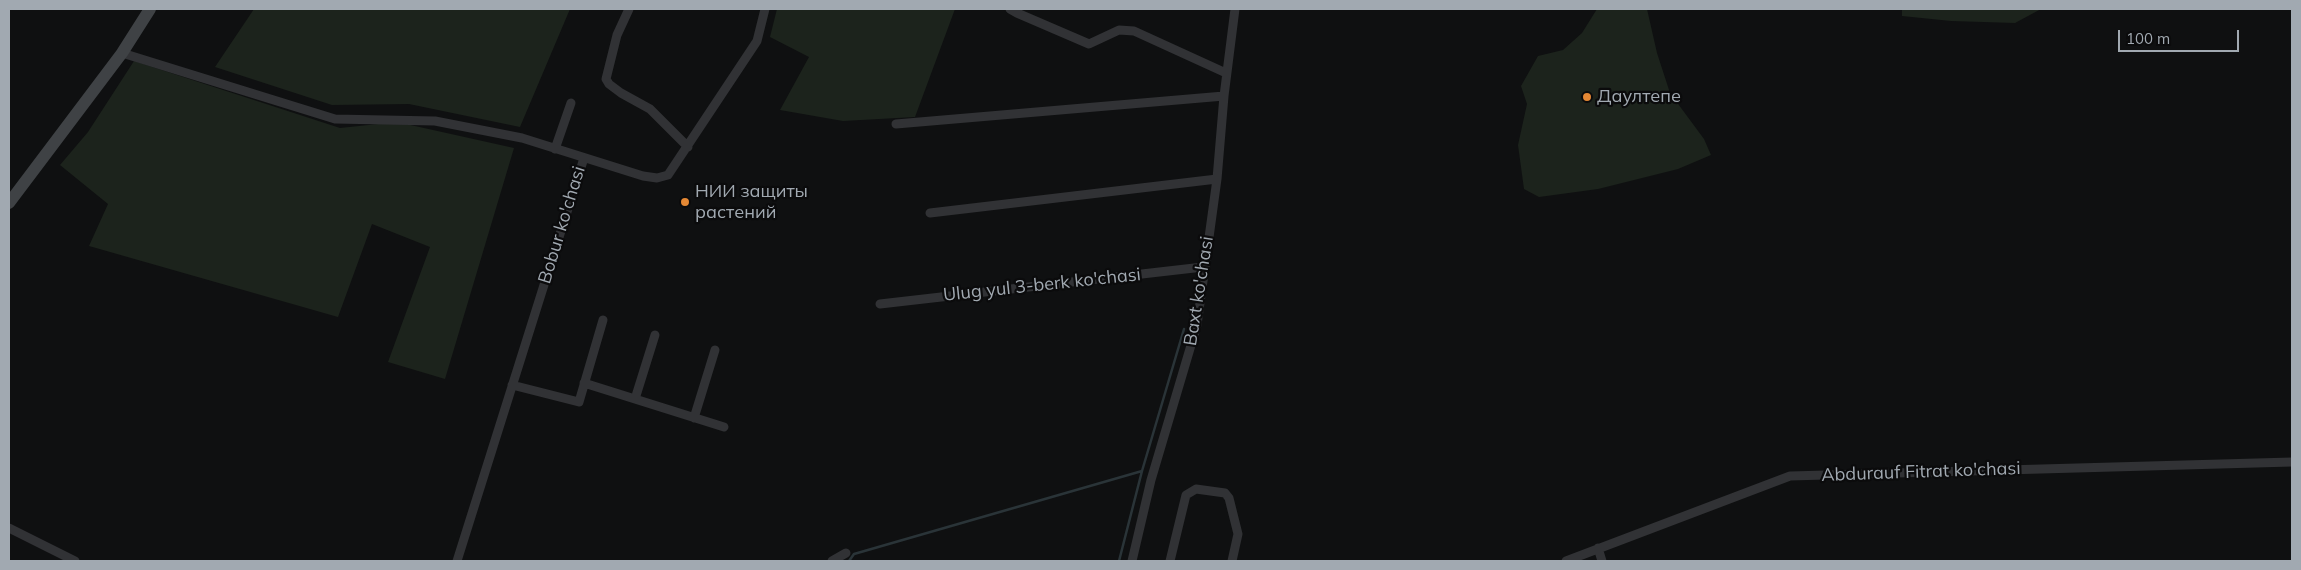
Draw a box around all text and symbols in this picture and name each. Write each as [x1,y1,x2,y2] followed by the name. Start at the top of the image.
[2121,20,2242,52] scale bar
[2126,29,2170,48] text: 100 m
[1597,86,1681,108] place label: Даултепе
[1581,91,1593,103] marker: Даултепе
[534,164,590,286] street label: Bobur ko'chasi
[695,181,808,223] place label: НИИ защиты растений
[679,196,691,208] marker: НИИ защиты растений
[1180,235,1218,347] street label: Baxt ko'chasi
[942,264,1142,306] street label: Ulug yul 3-berk ko'chasi
[1821,458,2021,486] street label: Abdurauf Fitrat ko'chasi

